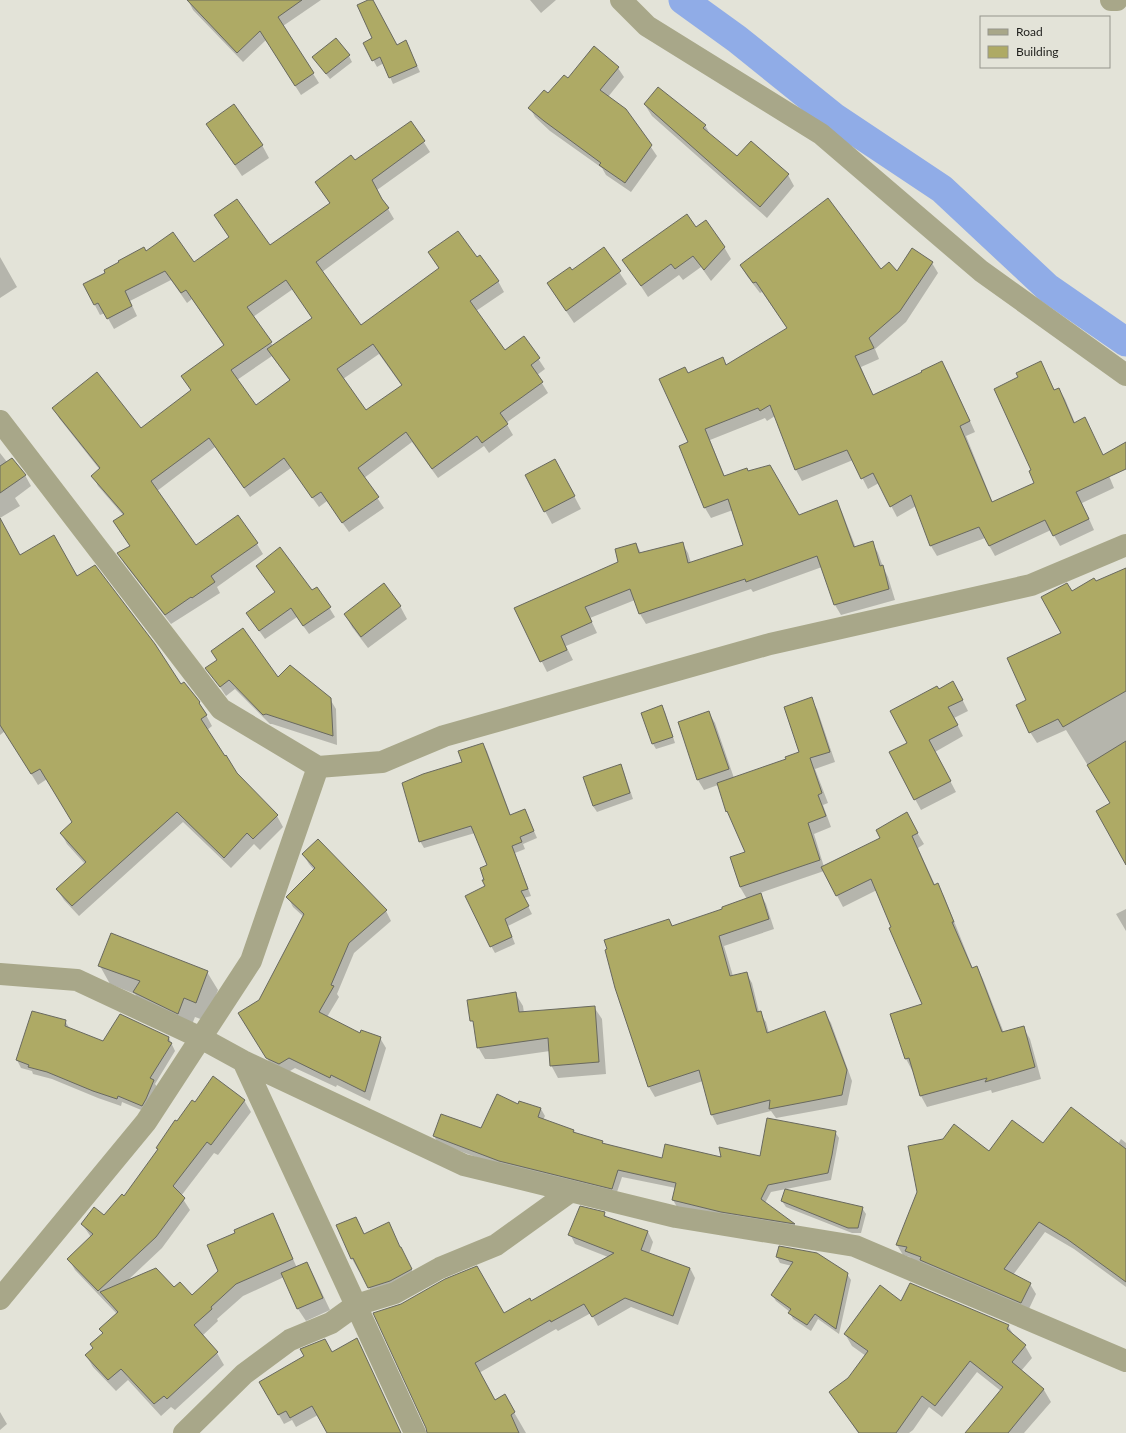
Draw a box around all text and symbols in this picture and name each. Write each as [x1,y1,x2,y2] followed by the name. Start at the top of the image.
[980,16,1110,68] legend
[1016,24,1043,39] text: Road
[1016,44,1059,59] text: Building

